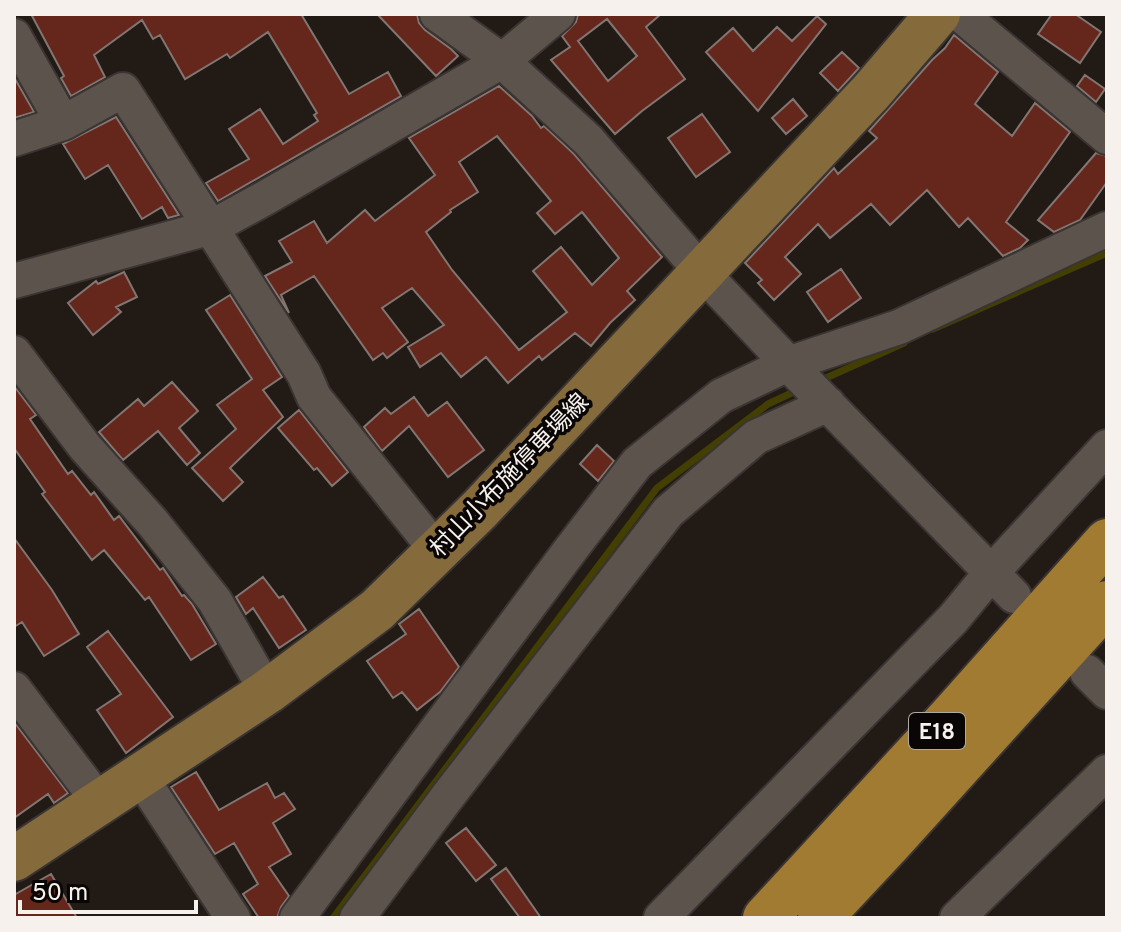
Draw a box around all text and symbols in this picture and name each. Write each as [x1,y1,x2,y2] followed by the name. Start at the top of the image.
[425,388,596,564] street label: 村山小布施停車場線
[909,713,965,749] road number: E18
[20,864,196,914] scale bar
[32,879,88,909] text: 50 m

